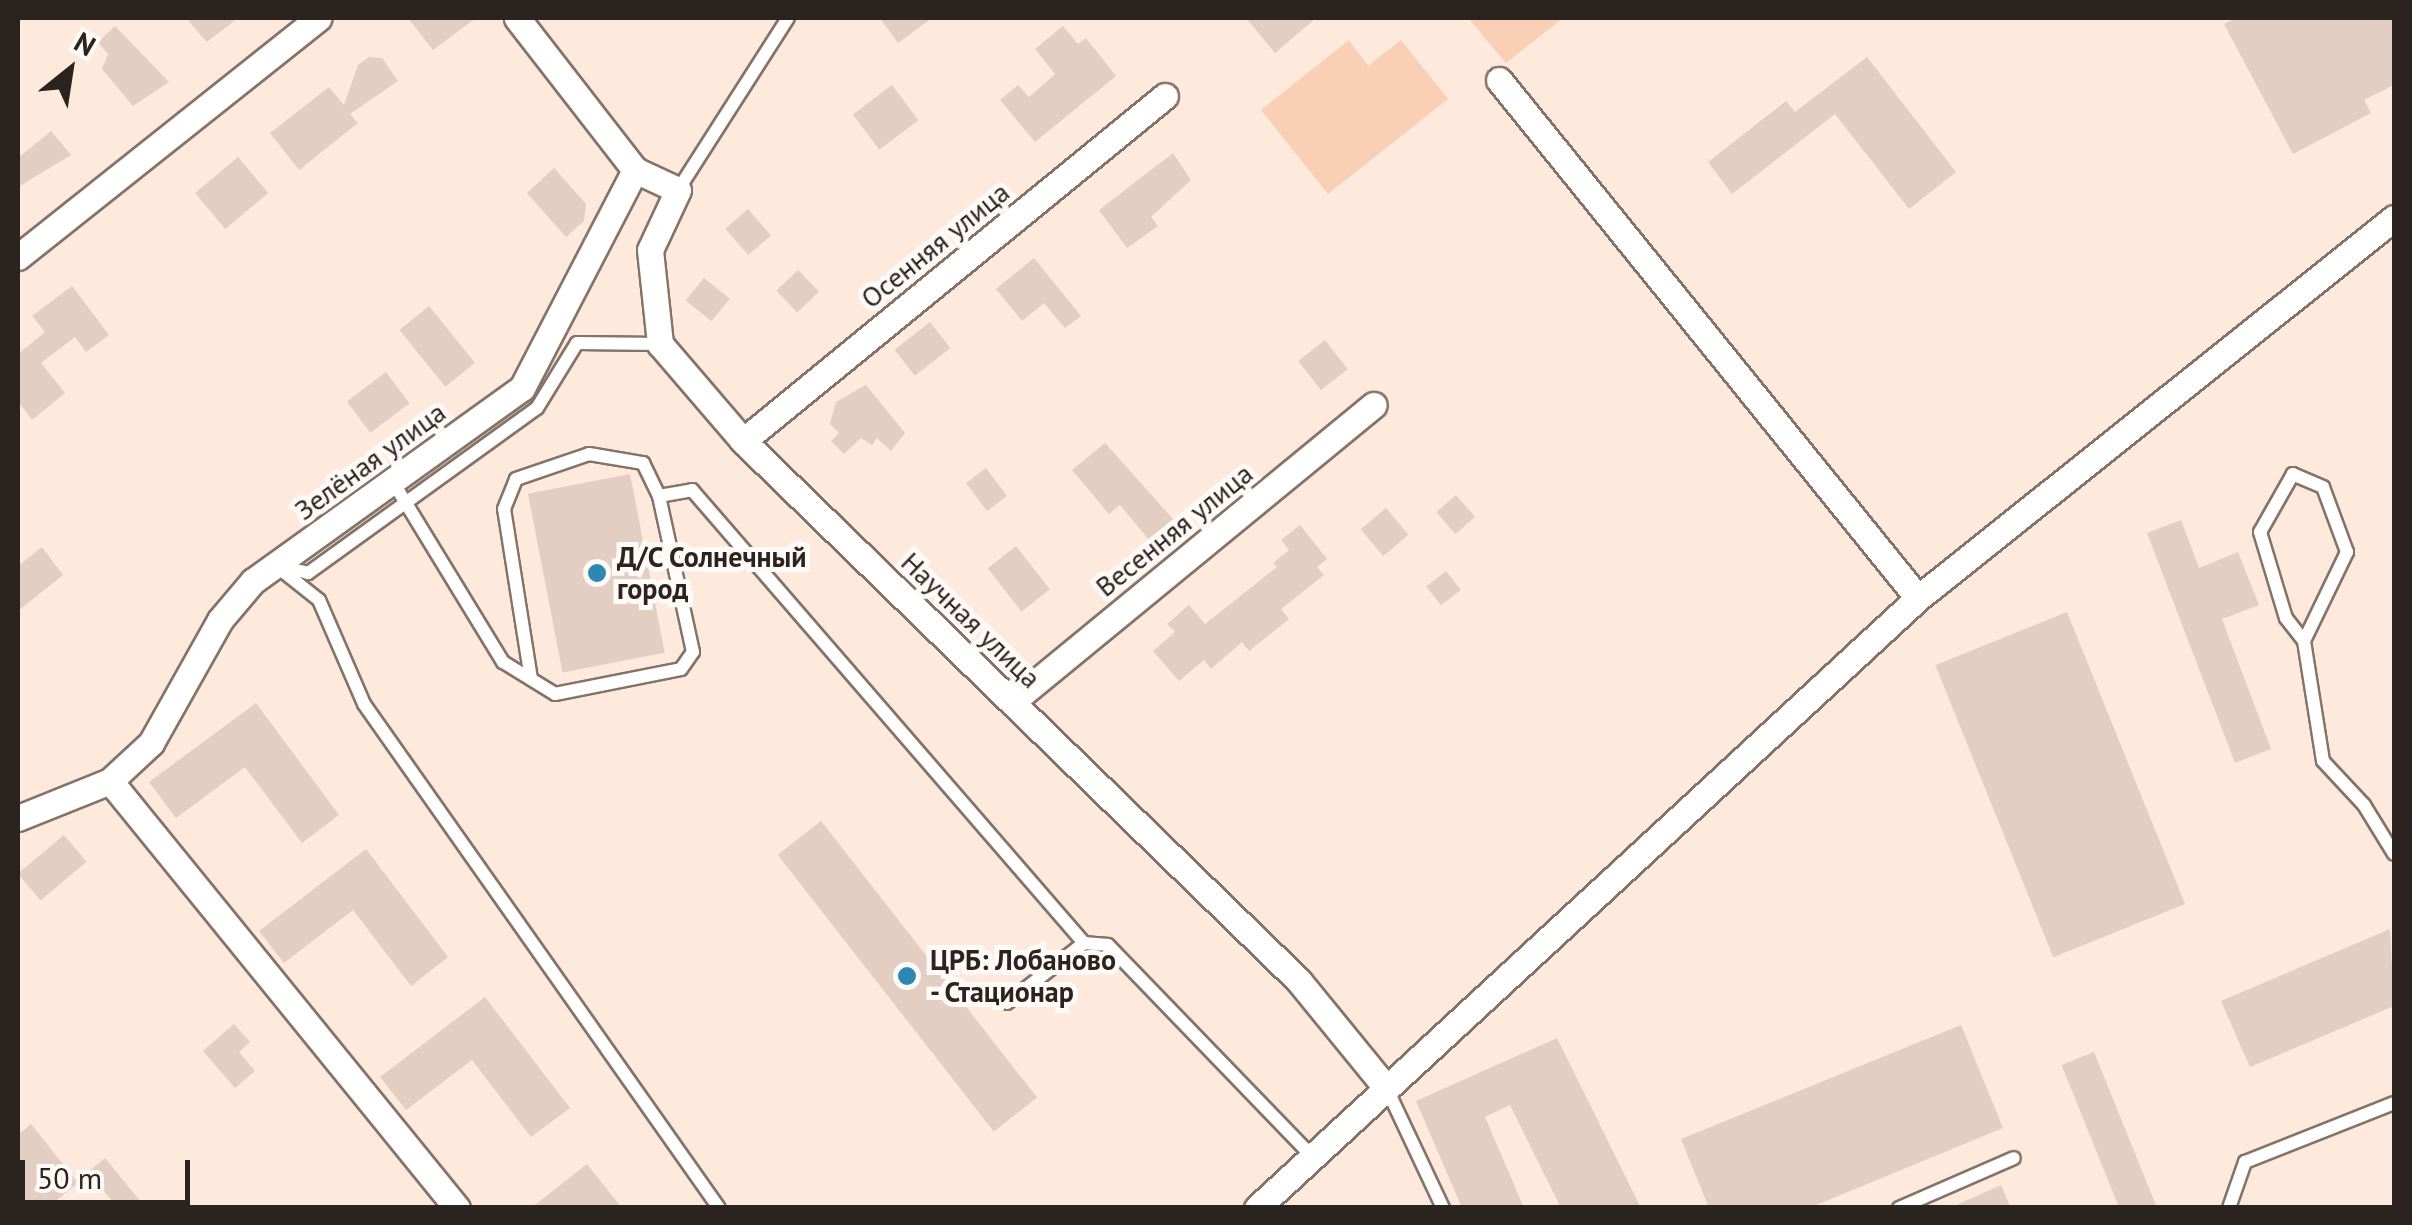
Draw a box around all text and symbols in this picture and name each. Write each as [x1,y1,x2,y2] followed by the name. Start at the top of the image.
[20,20,120,120] north arrow
[68,23,102,64] text: N
[854,175,1016,315] street label: Осенняя улица
[288,395,452,527] street label: Зелёная улица
[1089,457,1259,603] street label: Весенняя улица
[617,540,808,606] place label: Д/С Солнечный город
[894,545,1048,695] street label: Научная улица
[586,562,608,584] marker: Д/С Солнечный город
[930,943,1116,1009] place label: ЦРБ: Лобаново - Стационар
[894,963,920,989] marker: ЦРБ: Лобаново - Стационар
[25,1140,195,1202] scale bar
[37,1158,102,1197] text: 50 m

